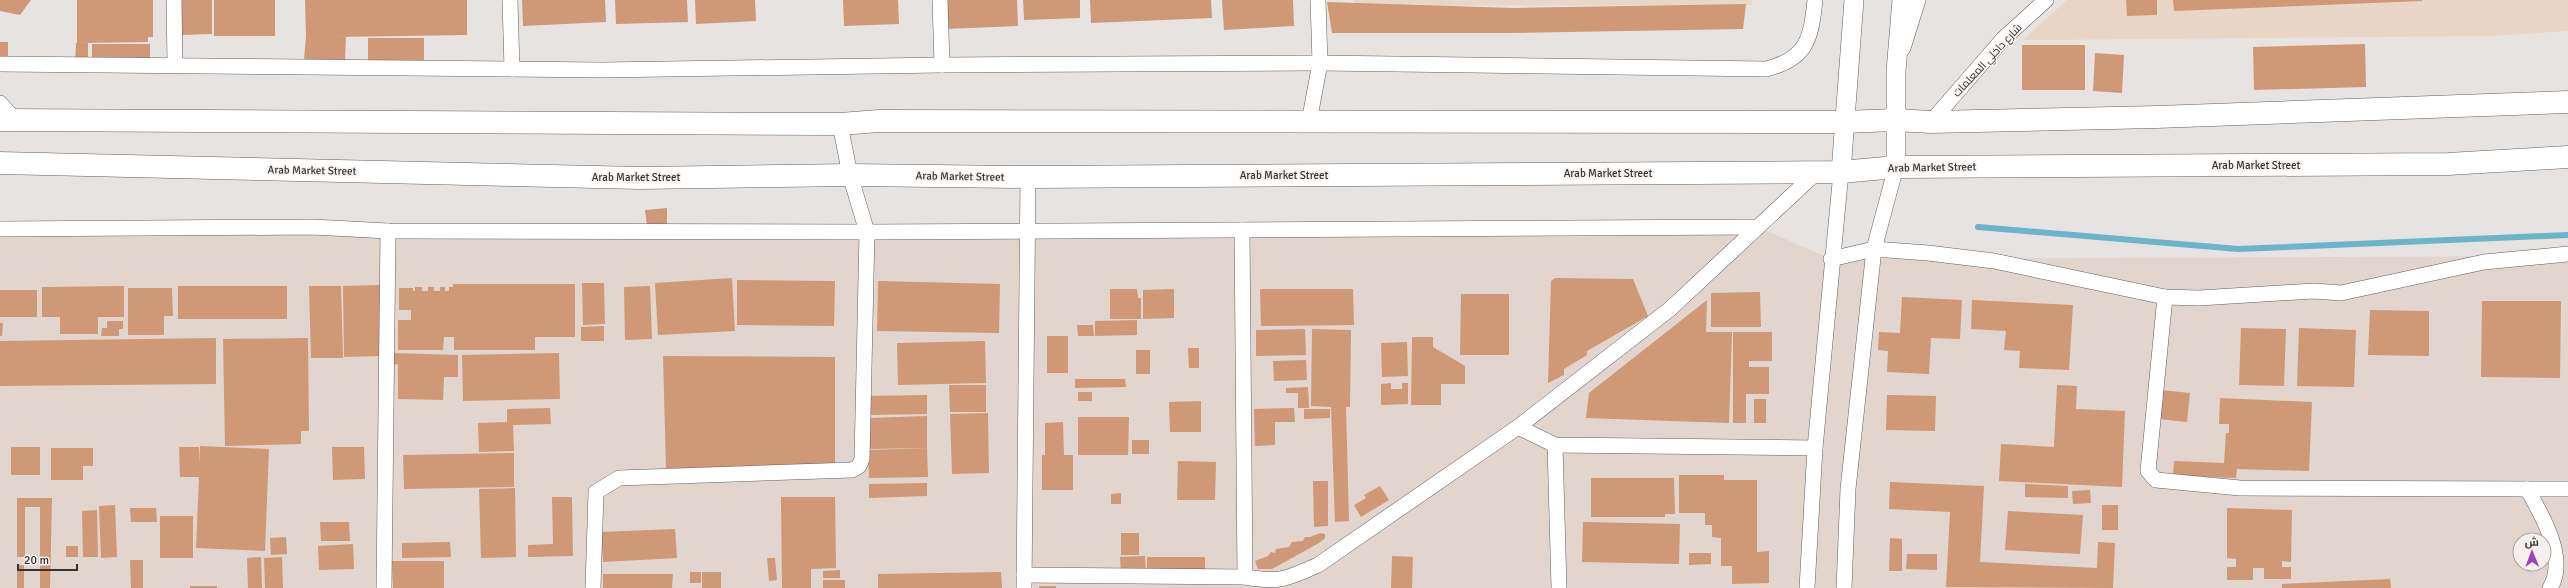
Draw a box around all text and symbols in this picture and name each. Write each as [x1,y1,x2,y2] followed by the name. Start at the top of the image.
[1950,21,2026,101] street label: شارع داخلي المعلمات
[2212,159,2301,172] street label: Arab Market Street
[1888,160,1977,175] street label: Arab Market Street
[268,163,357,178] street label: Arab Market Street
[1564,167,1653,180] street label: Arab Market Street
[916,169,1005,184] street label: Arab Market Street
[1240,169,1329,182] street label: Arab Market Street
[592,171,681,184] street label: Arab Market Street
[2512,532,2552,572] north arrow
[2525,536,2539,549] text: ش
[18,546,77,572] scale bar
[24,553,49,568] text: 20 m

